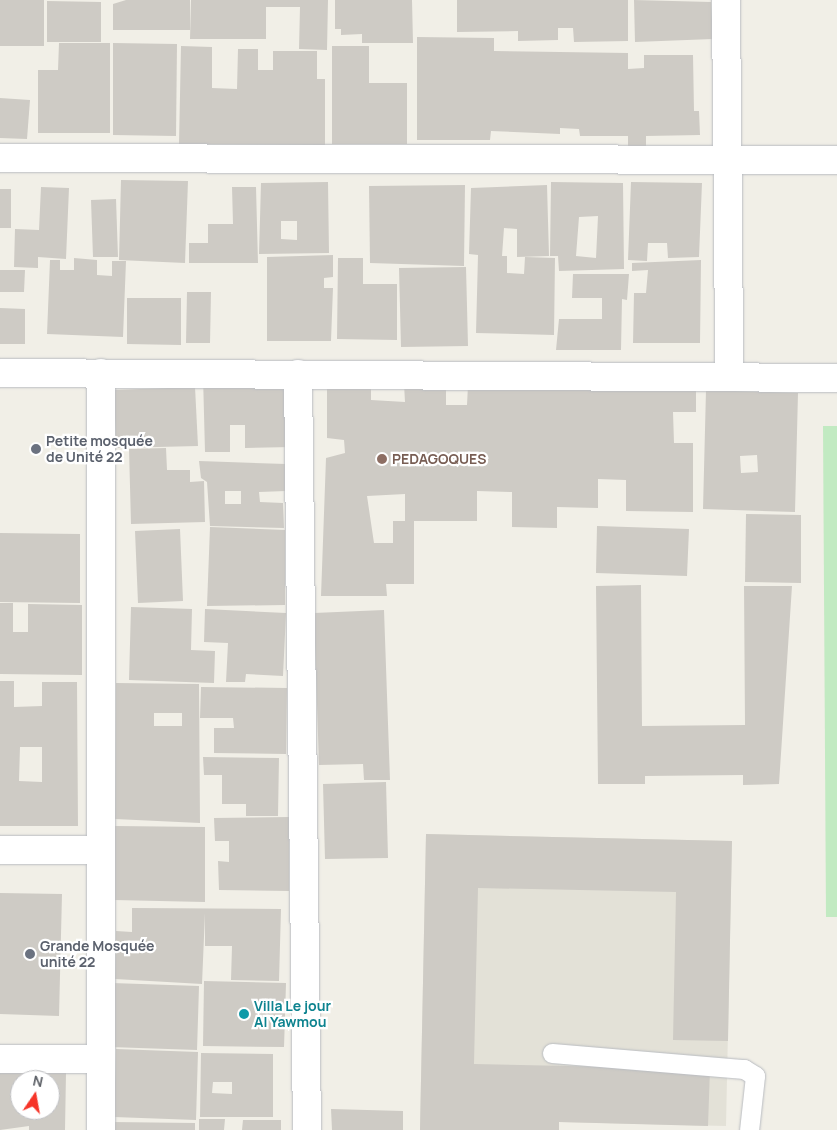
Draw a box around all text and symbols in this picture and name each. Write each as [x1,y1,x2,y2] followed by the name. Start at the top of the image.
[46,433,153,466] place label: Petite mosquée de Unité 22
[30,443,42,455] marker: Petite mosquée de Unité 22
[392,451,486,467] place label: PEDAGOQUES
[376,453,388,465] marker: PEDAGOQUES
[40,938,155,970] place label: Grande Mosquée unité 22
[24,948,36,960] marker: Grande Mosquée unité 22
[254,998,331,1030] place label: Villa Le jour Al Yawmou
[238,1008,250,1020] marker: Villa Le jour Al Yawmou
[10,1070,60,1120] north arrow
[31,1070,45,1091] text: N

